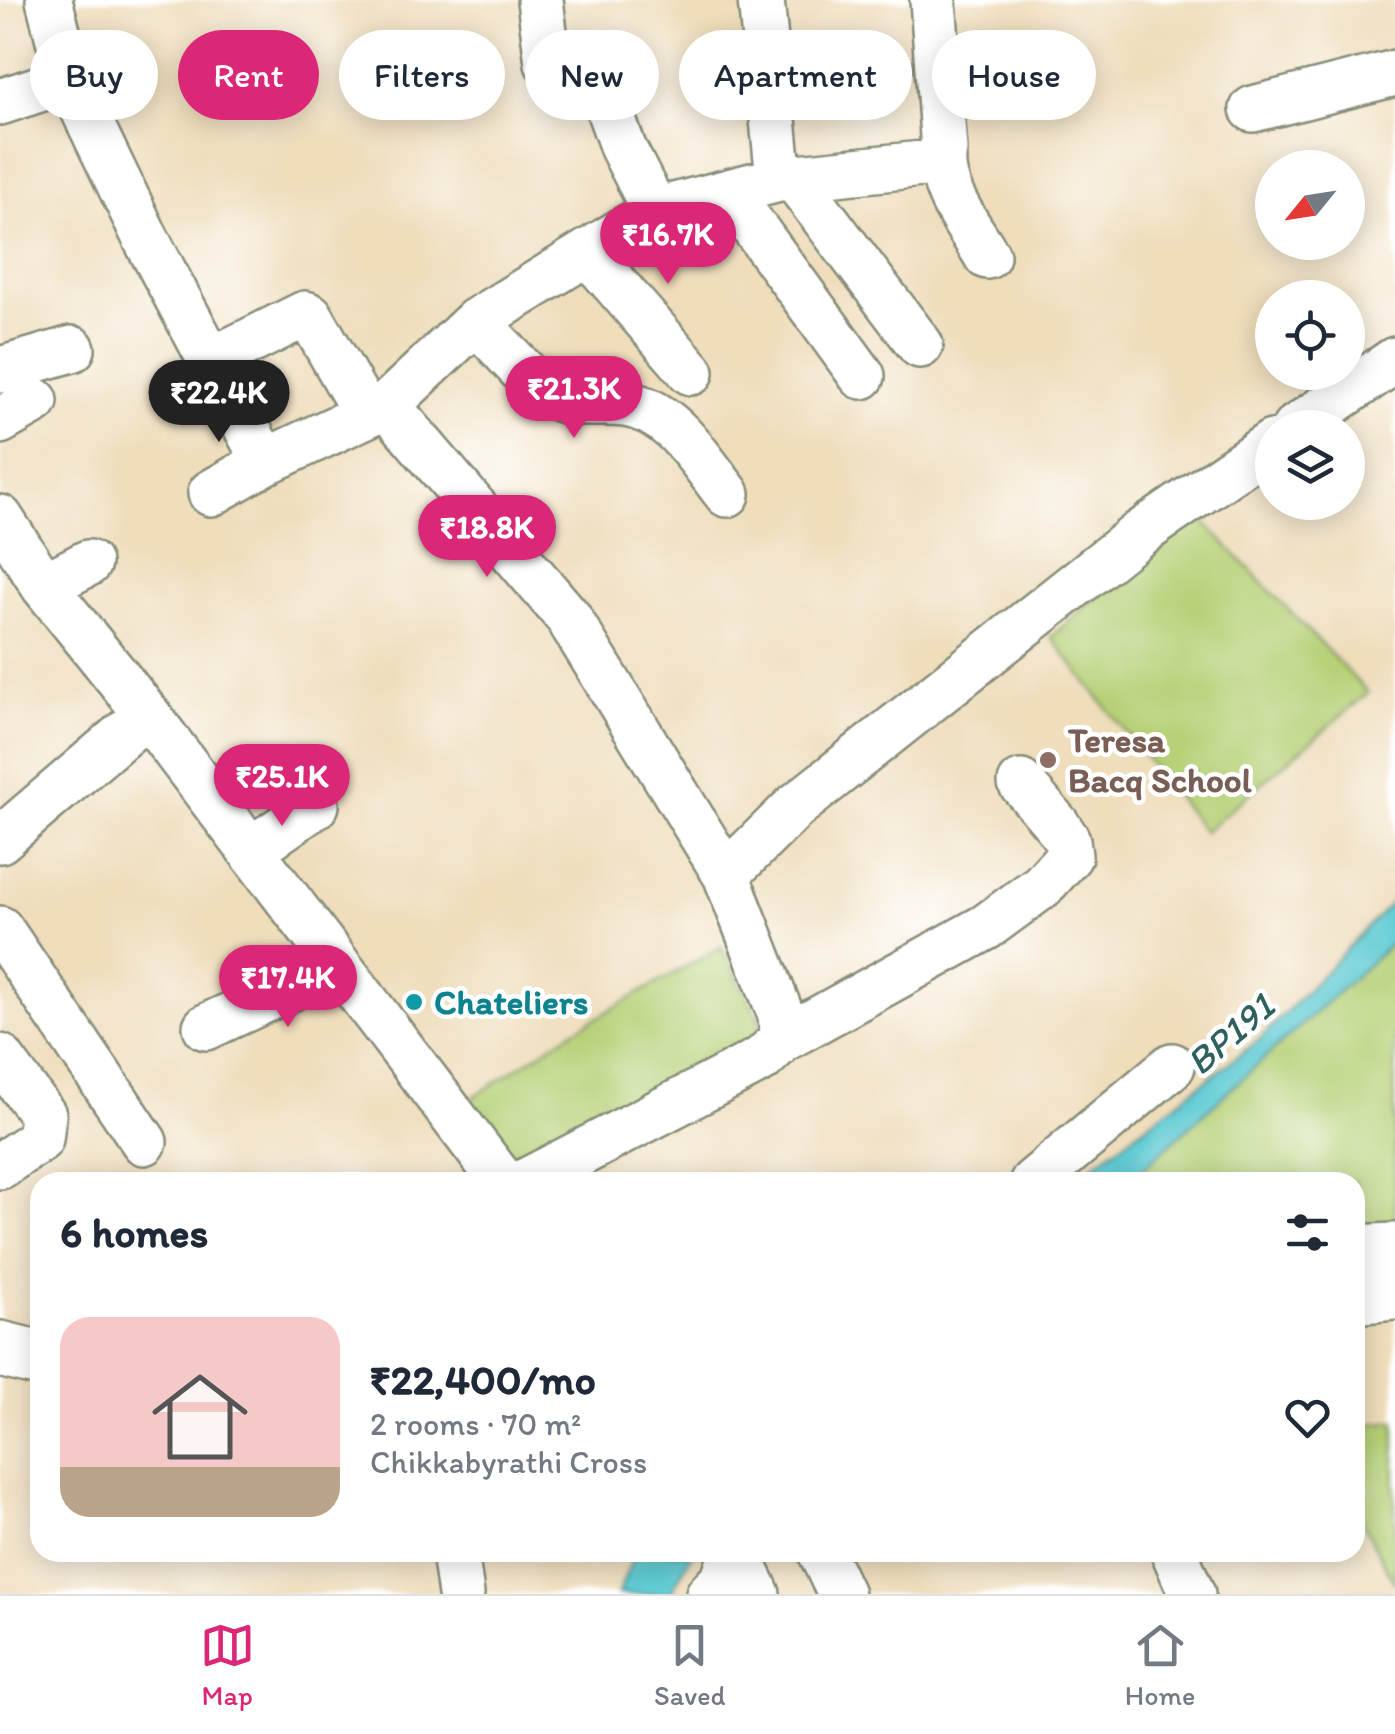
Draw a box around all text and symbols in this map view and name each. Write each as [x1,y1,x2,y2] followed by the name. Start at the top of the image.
[30,30,158,120] chip: Buy
[178,30,319,120] chip: Rent
[339,30,505,120] chip: Filters
[525,30,659,120] chip: New
[679,30,912,120] chip: Apartment
[932,30,1096,120] chip: House
[1255,150,1365,260] north arrow
[1255,150,1365,520] map controls
[587,202,749,287] pin: ₹16.7K
[622,215,714,253] text: ₹16.7K
[1255,280,1365,390] button: locate
[493,356,655,441] pin: ₹21.3K
[138,360,300,445] pin: ₹22.4K
[527,369,621,407] text: ₹21.3K
[171,373,267,411] text: ₹22.4K
[1255,410,1365,520] button: layers
[406,495,568,580] pin: ₹18.8K
[440,508,534,546] text: ₹18.8K
[1067,719,1252,801] place label: Teresa Bacq School
[201,744,363,829] pin: ₹25.1K
[1037,749,1059,771] marker: Teresa Bacq School
[236,757,328,795] text: ₹25.1K
[207,945,369,1030] pin: ₹17.4K
[241,958,335,996] text: ₹17.4K
[434,981,588,1023] place label: Chateliers
[1177,983,1284,1085] water label: BP191
[403,991,425,1013] marker: Chateliers
[1280,1205,1335,1260] icon: filters
[60,1207,208,1258] text: 6 homes
[370,1354,596,1405] text: ₹22,400/mo
[140,1357,260,1477] icon: home
[1280,1390,1335,1445] icon: heart
[370,1405,581,1443] text: 2 rooms · 70 m²
[370,1443,647,1481] text: Chikkabyrathi Cross
[200,1618,255,1712] tab: Map
[654,1618,725,1712] tab: Saved
[1125,1618,1195,1712] tab: Home

